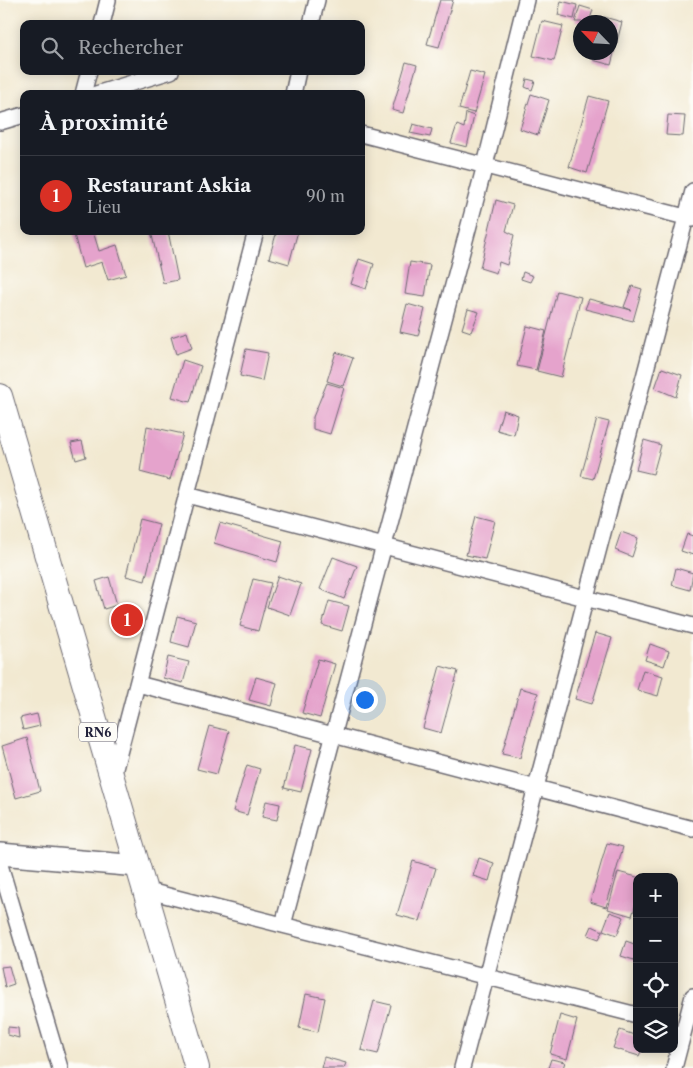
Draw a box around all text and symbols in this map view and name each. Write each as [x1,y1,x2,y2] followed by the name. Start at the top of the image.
[573,15,618,60] north arrow
[20,20,365,75] search box
[38,34,66,62] icon: search
[78,36,183,59] text: Rechercher
[40,110,168,135] text: À proximité
[87,174,251,197] text: Restaurant Askia
[52,186,60,206] text: 1
[306,186,345,206] text: 90 m
[87,197,121,217] text: Lieu
[111,601,143,639] pin: 1
[352,687,378,713] your location
[79,722,117,742] road number: RN6
[633,873,678,1053] map controls
[633,873,678,918] button: +
[633,918,678,963] button: −
[633,963,678,1008] button: locate
[633,1008,678,1053] button: layers

